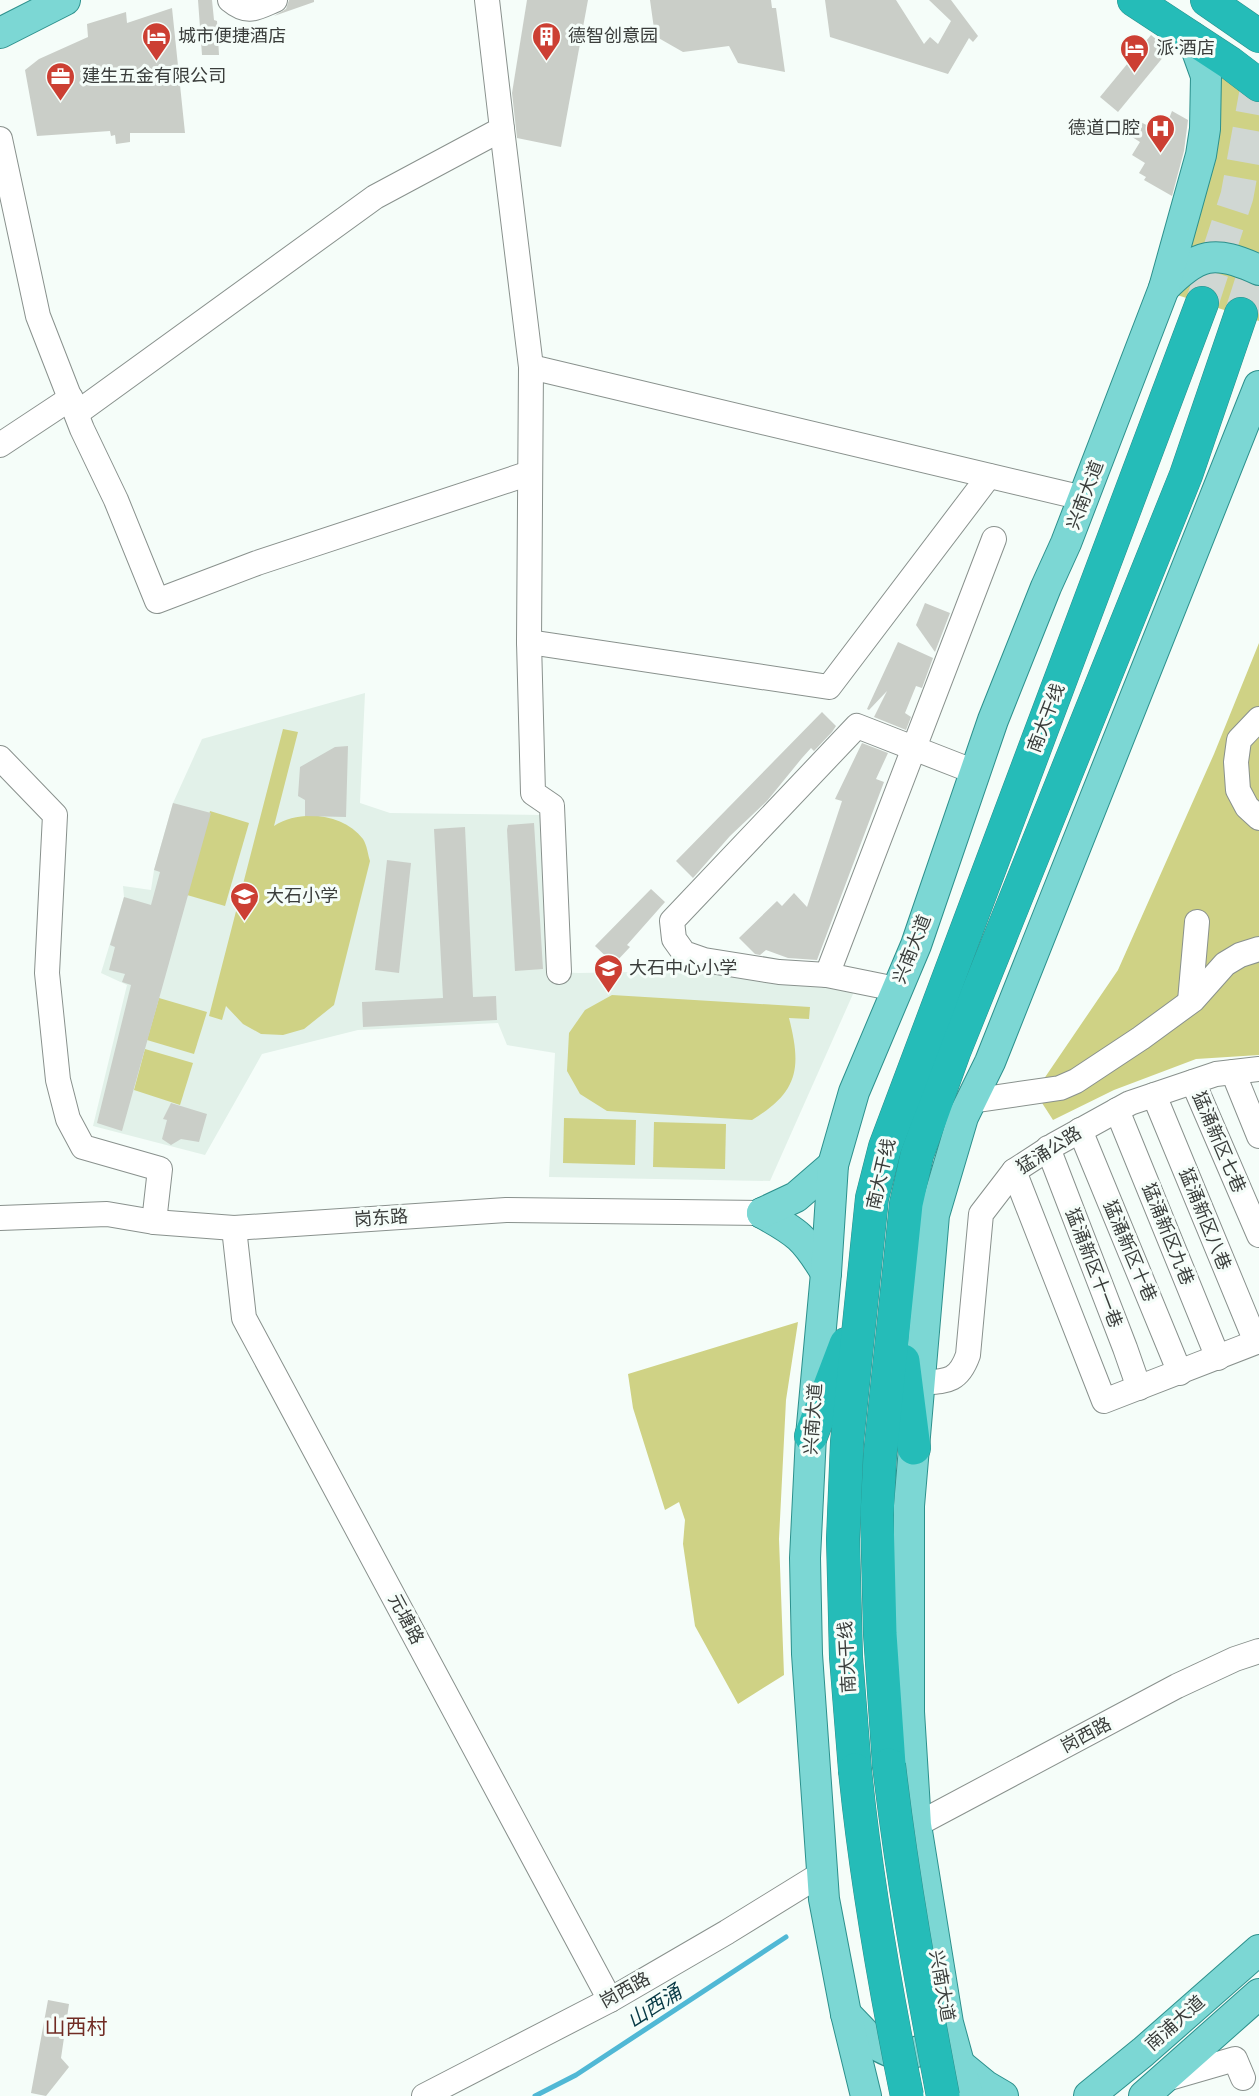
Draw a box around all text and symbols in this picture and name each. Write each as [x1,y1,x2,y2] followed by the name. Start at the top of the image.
[141,20,173,62] hotel icon: 城市便捷酒店
[531,20,563,62] building icon: 德智创意园
[178,23,286,47] place label: 城市便捷酒店
[568,23,658,47] place label: 德智创意园
[1119,32,1151,74] hotel icon: 派·酒店
[1156,35,1215,59] place label: 派·酒店
[45,60,77,102] office icon: 建生五金有限公司
[82,63,226,87] place label: 建生五金有限公司
[1145,112,1177,154] hospital icon: 德道口腔
[1068,115,1140,139] place label: 德道口腔
[1060,457,1108,533] street label: 兴南大道
[1021,680,1069,756] street label: 南大干线
[229,880,261,922] school or university icon: 大石小学
[266,883,338,907] place label: 大石小学
[886,911,936,986] street label: 兴南大道
[592,952,624,994] school or university icon: 大石中心小学
[629,955,737,979] place label: 大石中心小学
[1188,1087,1252,1196] street label: 猛涌新区七巷
[1012,1120,1085,1178] street label: 猛涌公路
[860,1136,900,1212] street label: 南大干线
[1175,1164,1237,1273] street label: 猛涌新区八巷
[1138,1179,1200,1288] street label: 猛涌新区九巷
[1099,1196,1163,1305] street label: 猛涌新区十巷
[353,1203,409,1231] street label: 岗东路
[1061,1205,1129,1331] street label: 猛涌新区十一巷
[798,1382,826,1456] street label: 兴南大道
[384,1589,430,1648] street label: 元塘路
[832,1620,860,1694] street label: 南大干线
[1056,1711,1115,1757] street label: 岗西路
[925,1948,961,2023] street label: 兴南大道
[595,1966,654,2013] street label: 岗西路
[621,1977,688,2033] water label: 山西涌
[1140,1989,1209,2055] street label: 南浦大道
[45,2012,108,2040] district label: 山西村

